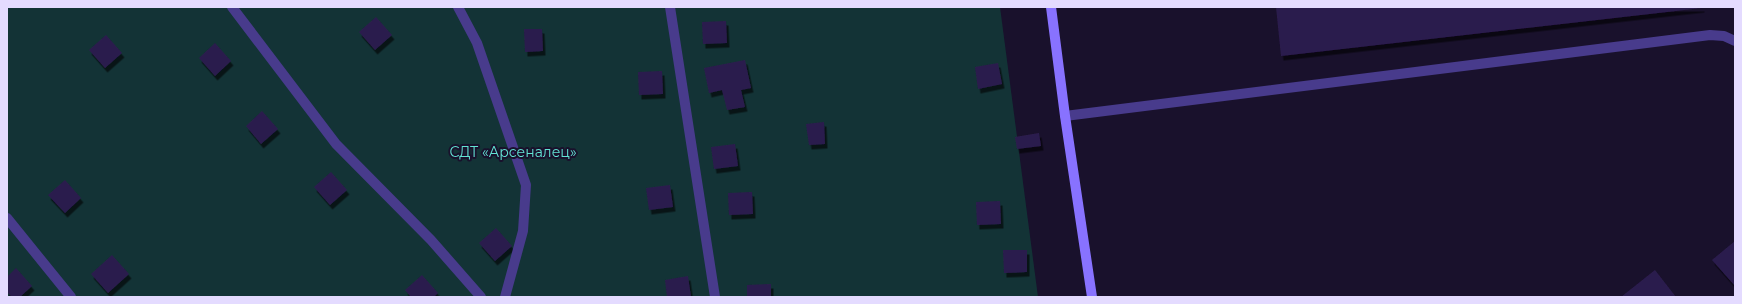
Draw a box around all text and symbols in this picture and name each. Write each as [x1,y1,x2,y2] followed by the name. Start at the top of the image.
[449,143,577,161] park label: СДТ «Арсеналец»

